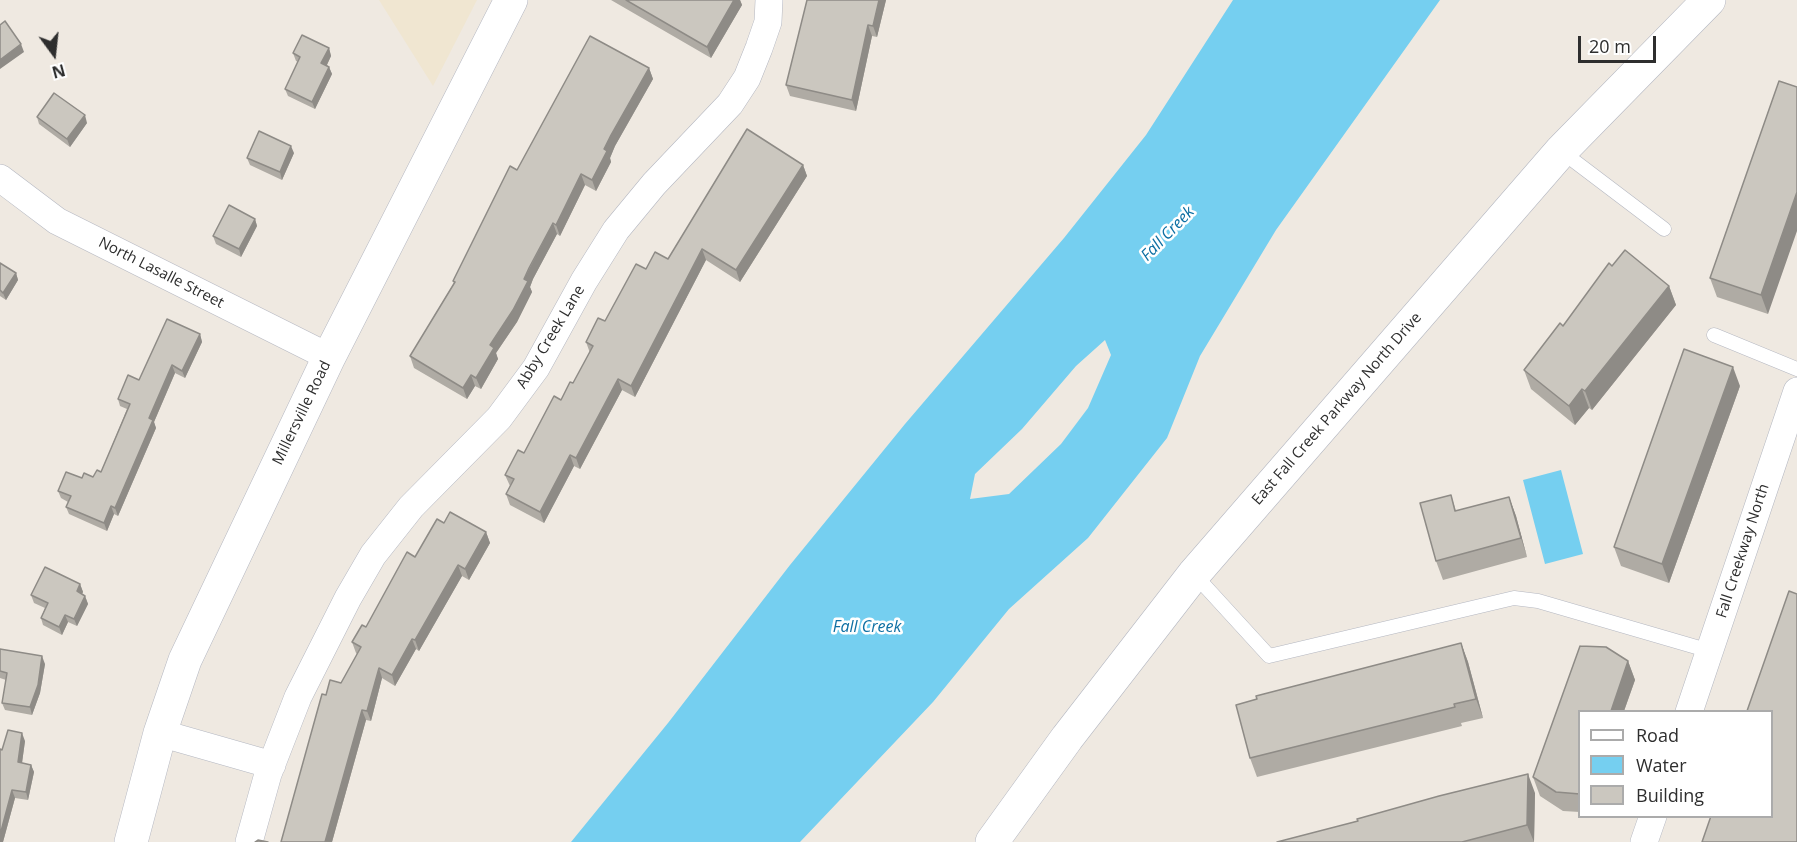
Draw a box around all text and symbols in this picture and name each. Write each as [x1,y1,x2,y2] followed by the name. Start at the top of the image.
[24,24,84,84] north arrow
[1581,24,1659,62] scale bar
[1589,34,1631,58] text: 20 m
[50,59,68,84] text: N
[1137,203,1199,265] water label: Fall Creek
[95,234,227,312] street label: North Lasalle Street
[513,282,589,392] street label: Abby Creek Lane
[1248,309,1426,509] street label: East Fall Creek Parkway North Drive
[269,358,335,468] street label: Millersville Road
[1713,482,1773,620] street label: Fall Creekway North
[833,617,901,637] water label: Fall Creek
[1578,710,1773,818] legend
[1636,723,1679,747] text: Road
[1636,753,1687,777] text: Water
[1636,783,1704,807] text: Building

